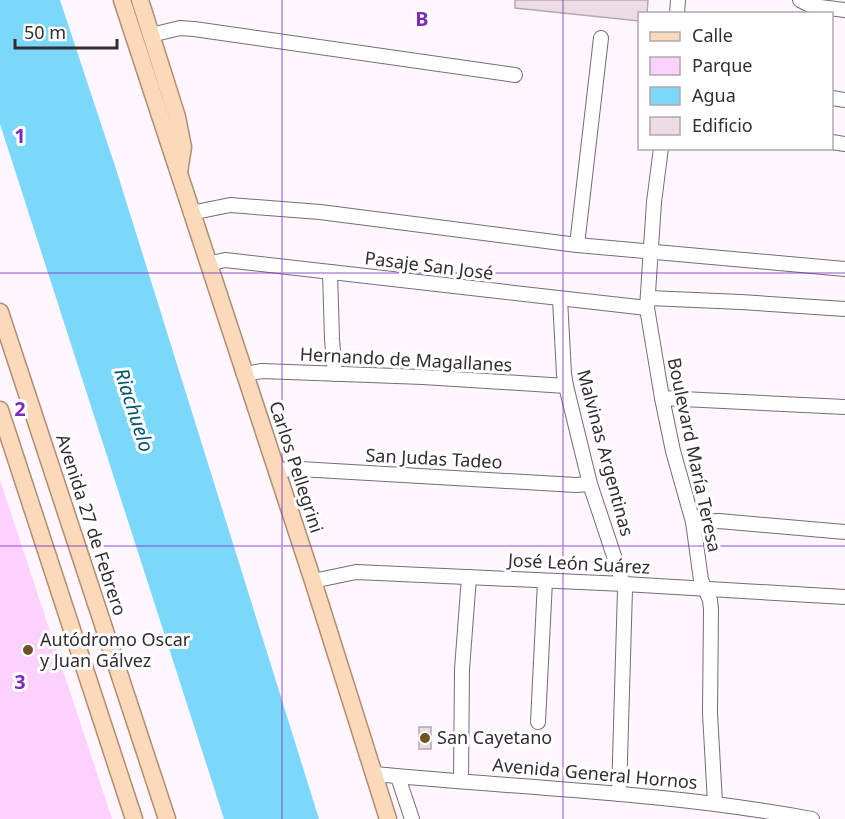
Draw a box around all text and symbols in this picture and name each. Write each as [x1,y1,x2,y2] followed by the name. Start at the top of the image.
[415,5,429,32] text: B
[15,12,117,50] scale bar
[638,12,833,150] legend
[24,20,66,44] text: 50 m
[692,23,733,47] text: Calle
[692,53,752,77] text: Parque
[692,83,736,107] text: Agua
[692,113,753,137] text: Edificio
[14,122,26,149] text: 1
[363,245,495,285] street label: Pasaje San José
[299,341,513,377] street label: Hernando de Magallanes
[663,355,727,554] street label: Boulevard María Teresa
[108,364,161,455] water label: Riachuelo
[572,367,640,539] street label: Malvinas Argentinas
[14,395,26,422] text: 2
[264,398,330,536] street label: Carlos Pellegrini
[51,431,133,618] street label: Avenida 27 de Febrero
[365,442,503,474] street label: San Judas Tadeo
[505,547,651,579] street label: José León Suárez
[40,627,191,672] place label: Autódromo Oscar y Juan Gálvez
[21,643,35,657] marker: Autódromo Oscar y Juan Gálvez
[14,668,26,695] text: 3
[437,725,552,749] place label: San Cayetano
[418,731,432,745] marker: San Cayetano
[492,752,699,794] street label: Avenida General Hornos

